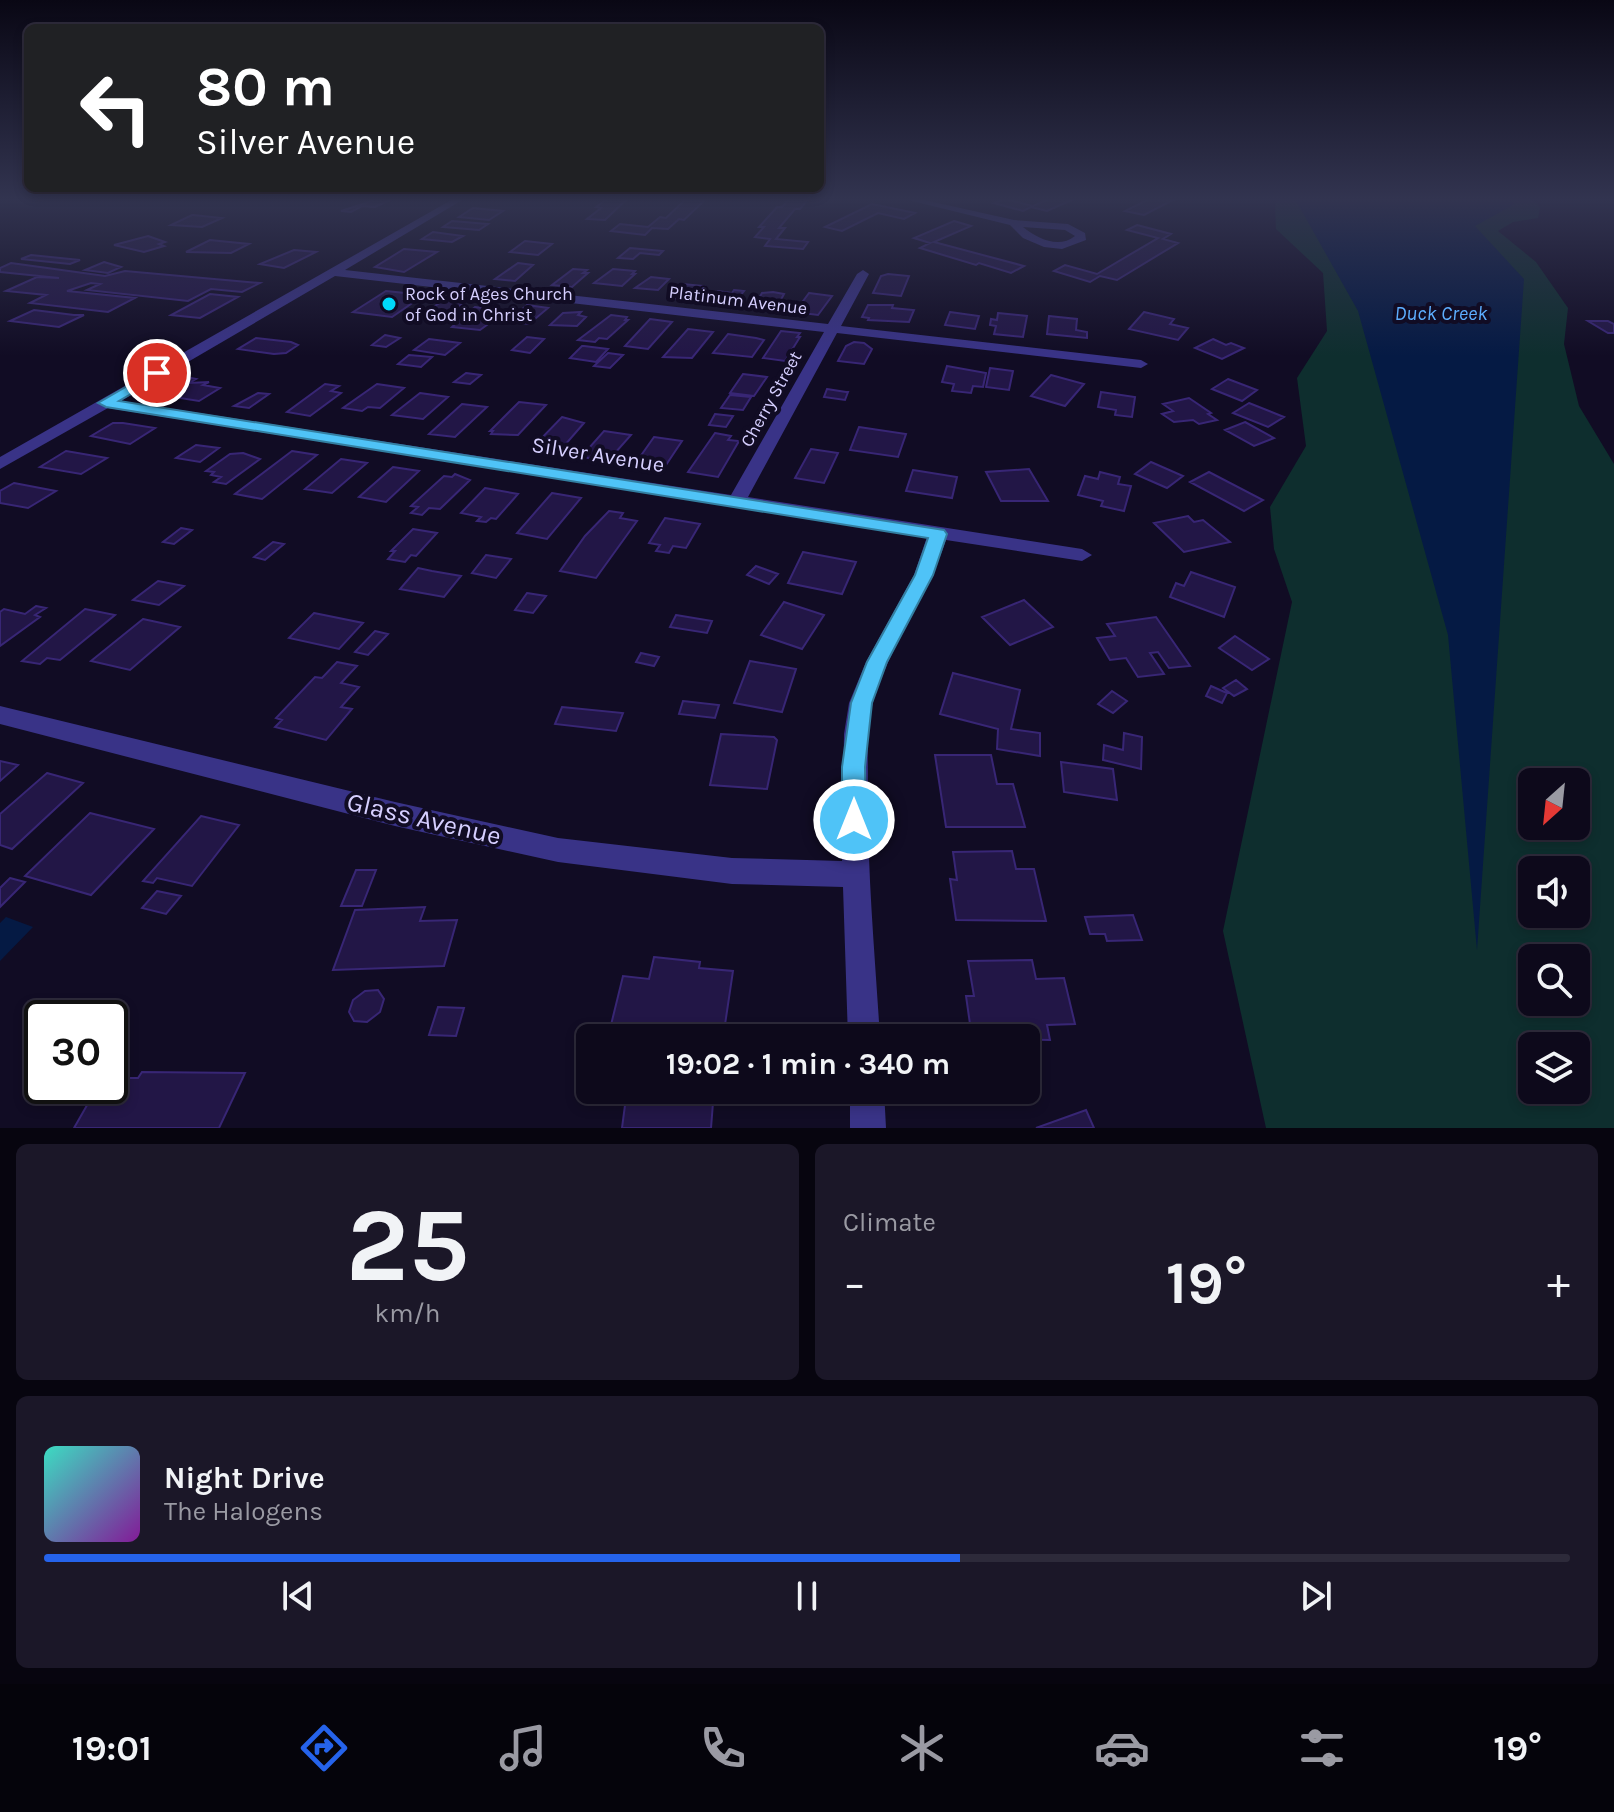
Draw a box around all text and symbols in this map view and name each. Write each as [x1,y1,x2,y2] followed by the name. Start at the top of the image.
[196,54,335,119] text: 80 m
[64,56,168,160] icon: left
[196,121,415,163] text: Silver Avenue
[668,281,808,319] street label: Platinum Avenue
[405,283,573,326] place label: Rock of Ages Church of God in Christ
[380,295,398,313] marker: Rock of Ages Church of God in Christ
[1394,302,1488,325] water label: Duck Creek
[123,339,191,407] pin
[736,347,806,451] street label: Cherry Street
[135,351,179,395] icon: arrive
[530,432,666,478] street label: Silver Avenue
[1518,768,1590,840] north arrow
[1518,768,1590,1104] map controls
[812,778,896,862] position arrow
[344,786,504,852] street label: Glass Avenue
[1518,856,1590,928] button: sound
[1518,944,1590,1016] button: search
[24,1000,128,1104] speed limit sign: 30
[1518,1032,1590,1104] button: layers
[666,1046,950,1082] text: 19:02 · 1 min · 340 m
[346,1185,469,1306] text: 25
[843,1207,936,1238] text: Climate
[1166,1248,1247,1318] text: 19°
[843,1258,866,1309] text: −
[1547,1258,1570,1309] text: +
[375,1298,440,1329] text: km/h
[164,1460,325,1496] text: Night Drive
[164,1496,323,1527] text: The Halogens
[276,1574,320,1618] icon: previous
[785,1574,829,1618] icon: pause
[1294,1574,1338,1618] icon: next
[296,1720,352,1776] icon: directions
[495,1720,551,1776] icon: music
[695,1720,751,1776] icon: phone
[894,1720,950,1776] icon: climate
[1094,1720,1150,1776] icon: car
[1294,1720,1350,1776] icon: filters
[72,1727,152,1769] text: 19:01
[1493,1727,1542,1769] text: 19°

